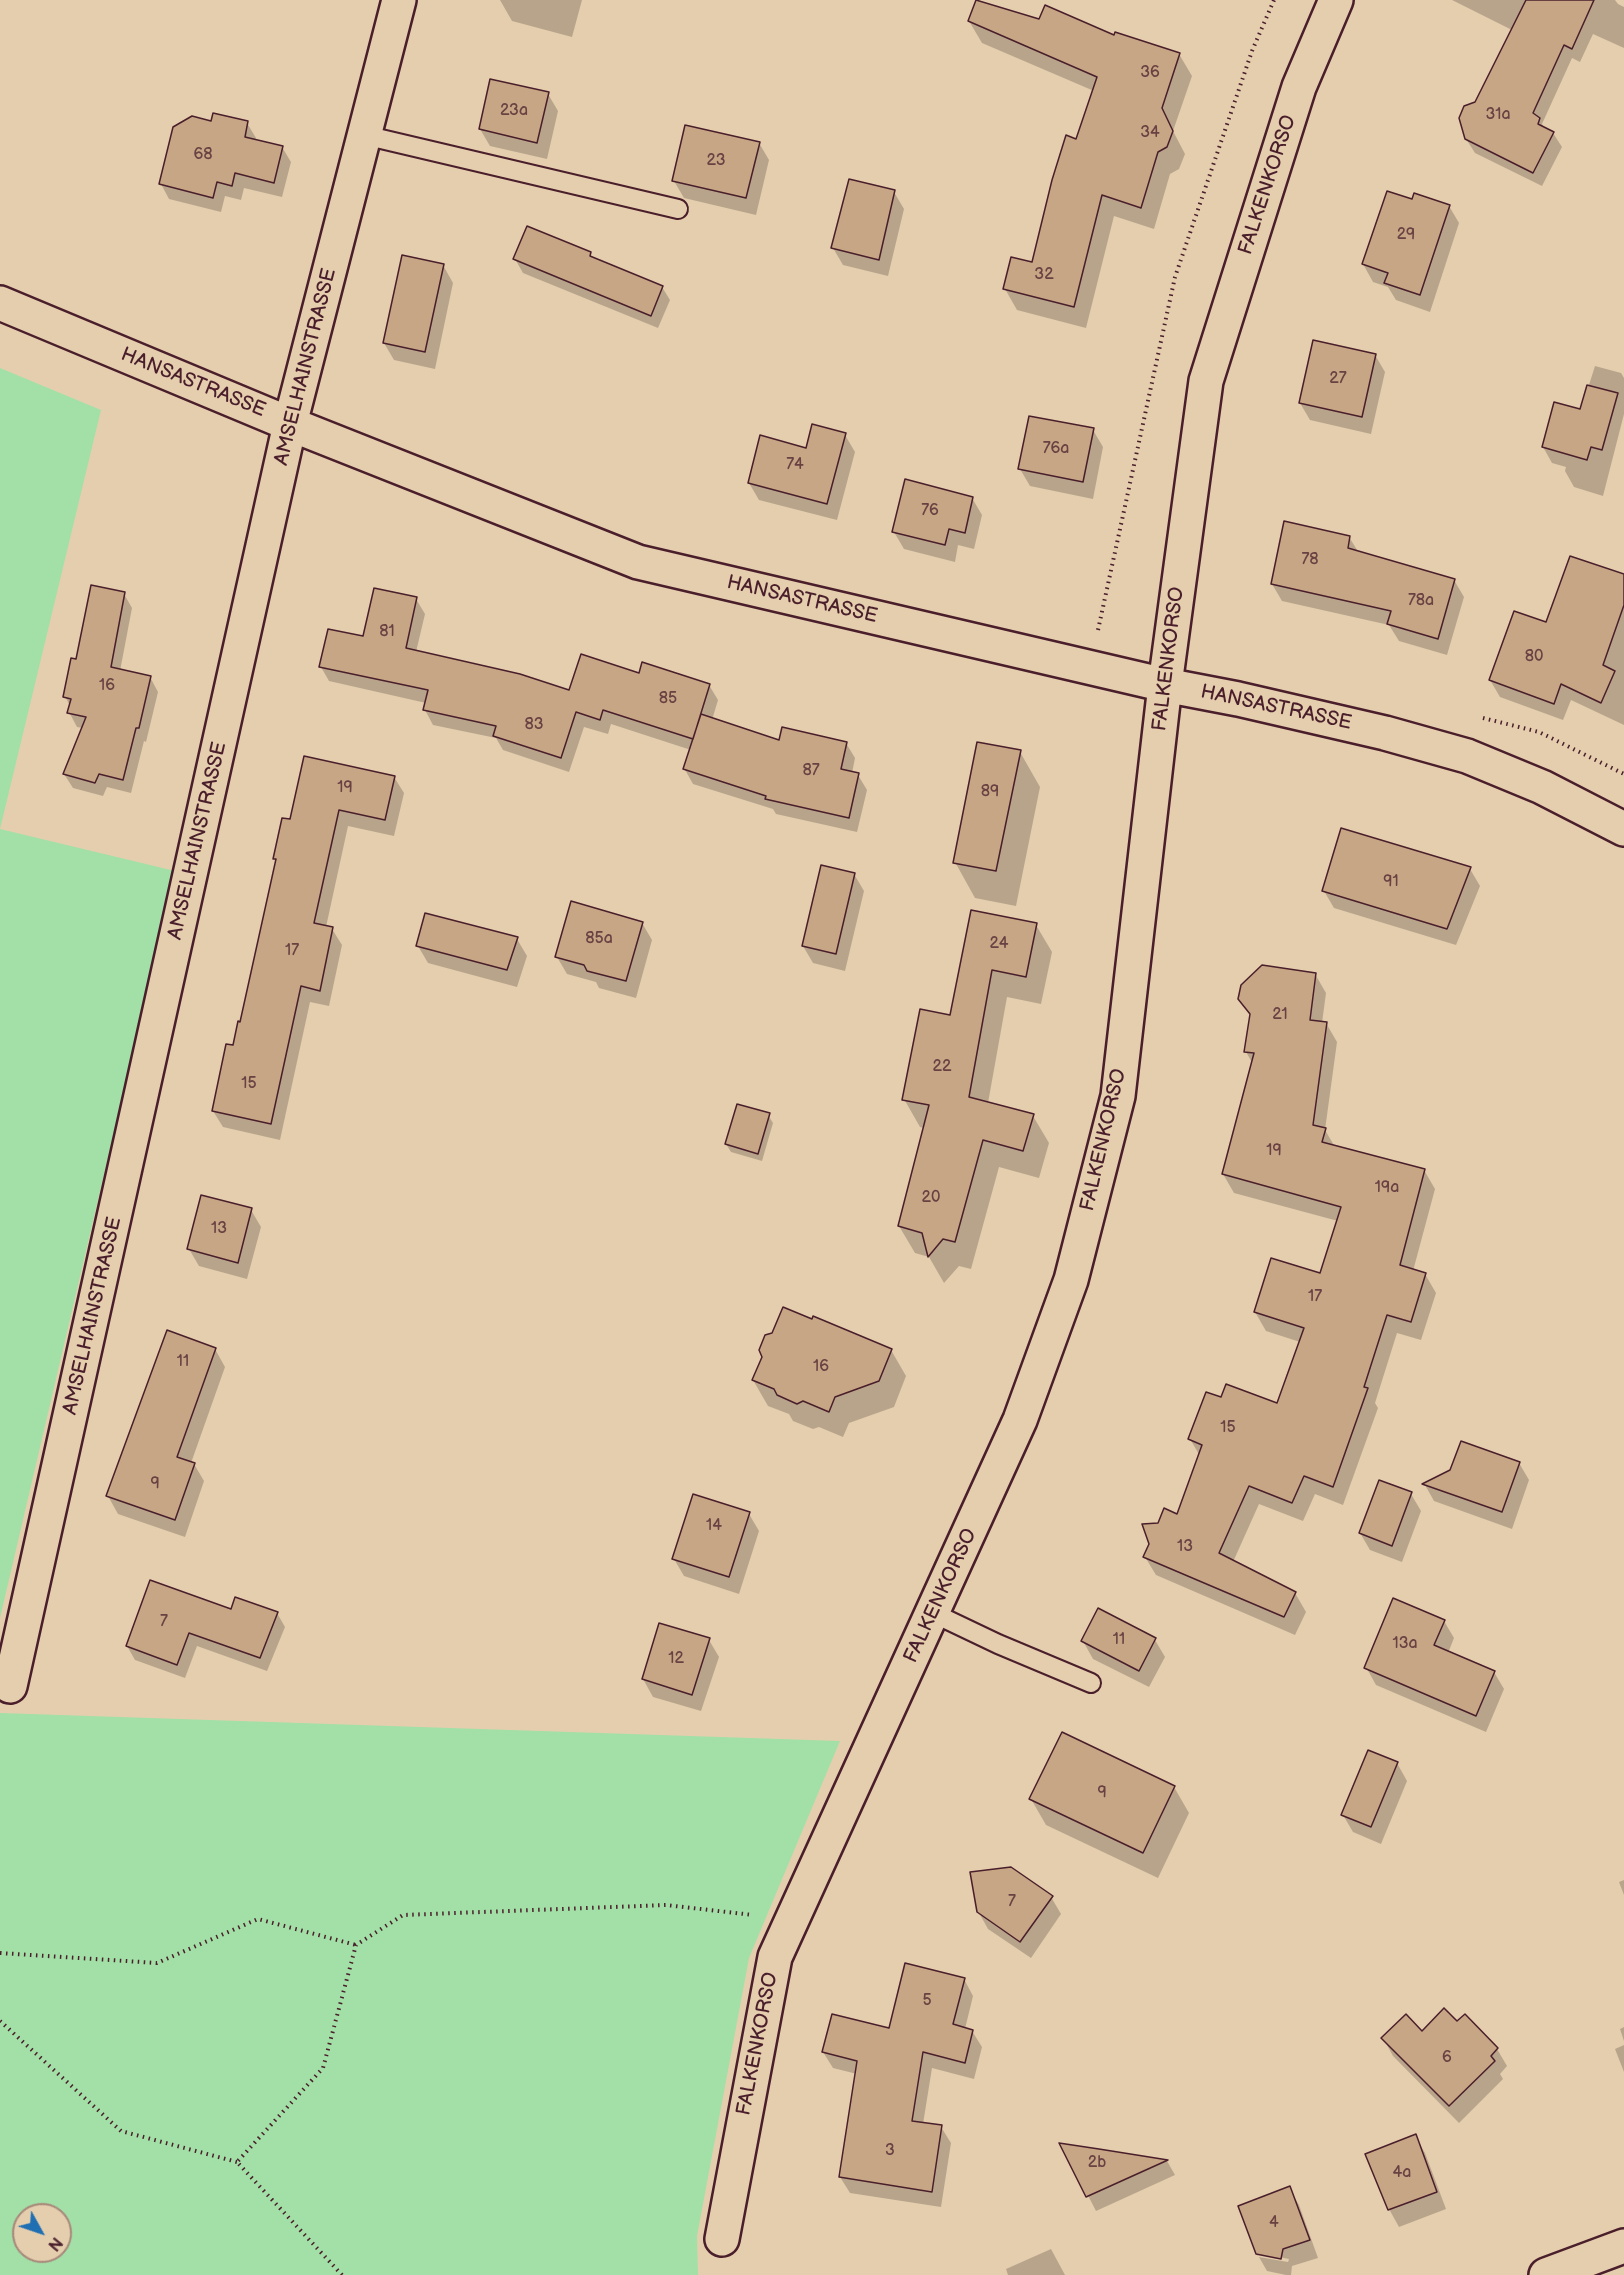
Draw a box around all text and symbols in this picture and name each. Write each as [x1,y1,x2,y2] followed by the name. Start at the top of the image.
[1140,63,1160,83] house number: 36
[500,101,528,121] house number: 23a
[1485,105,1511,125] house number: 31a
[1234,112,1302,258] street label: FALKENKORSO
[1140,123,1160,143] house number: 34
[193,145,213,165] house number: 68
[707,151,725,171] house number: 23
[1397,225,1415,245] house number: 29
[1034,265,1054,285] house number: 32
[270,266,342,468] street label: AMSELHAINSTRASSE
[117,343,269,423] street label: HANSASTRASSE
[1329,369,1347,389] house number: 27
[1043,439,1069,459] house number: 76a
[786,455,804,475] house number: 74
[921,501,939,521] house number: 76
[1301,550,1319,570] house number: 78
[724,571,880,629] street label: HANSASTRASSE
[1148,585,1190,733] street label: FALKENKORSO
[1408,591,1434,611] house number: 78a
[379,622,395,642] house number: 81
[1525,647,1543,667] house number: 80
[99,676,115,696] house number: 16
[1198,680,1354,736] street label: HANSASTRASSE
[659,689,677,709] house number: 85
[524,715,544,735] house number: 83
[164,740,232,942] street label: AMSELHAINSTRASSE
[802,761,820,781] house number: 87
[337,778,353,798] house number: 19
[981,782,999,802] house number: 89
[1383,872,1399,892] house number: 91
[585,929,613,949] house number: 85a
[990,934,1008,954] house number: 24
[285,941,299,961] house number: 17
[1272,1005,1288,1025] house number: 21
[933,1057,951,1077] house number: 22
[1076,1067,1132,1213] street label: FALKENKORSO
[241,1074,257,1094] house number: 15
[1266,1141,1282,1161] house number: 19
[1375,1178,1399,1198] house number: 19a
[922,1188,940,1208] house number: 20
[59,1215,127,1417] street label: AMSELHAINSTRASSE
[211,1219,227,1239] house number: 13
[1308,1287,1322,1307] house number: 17
[177,1352,189,1372] house number: 11
[813,1357,829,1377] house number: 16
[1220,1418,1236,1438] house number: 15
[150,1474,160,1494] house number: 9
[706,1516,722,1536] house number: 14
[899,1525,983,1667] street label: FALKENKORSO
[1177,1537,1193,1557] house number: 13
[160,1612,168,1632] house number: 7
[1113,1630,1125,1650] house number: 11
[1392,1634,1418,1654] house number: 13a
[668,1649,684,1669] house number: 12
[1097,1783,1107,1803] house number: 9
[1008,1892,1016,1912] house number: 7
[732,1970,784,2118] street label: FALKENKORSO
[922,1991,932,2011] house number: 5
[1442,2048,1452,2068] house number: 6
[885,2141,895,2161] house number: 3
[1088,2153,1106,2173] house number: 2b
[1393,2163,1411,2183] house number: 4a
[12,2203,72,2263] north arrow
[1269,2213,1279,2233] house number: 4
[43,2233,66,2254] text: N

